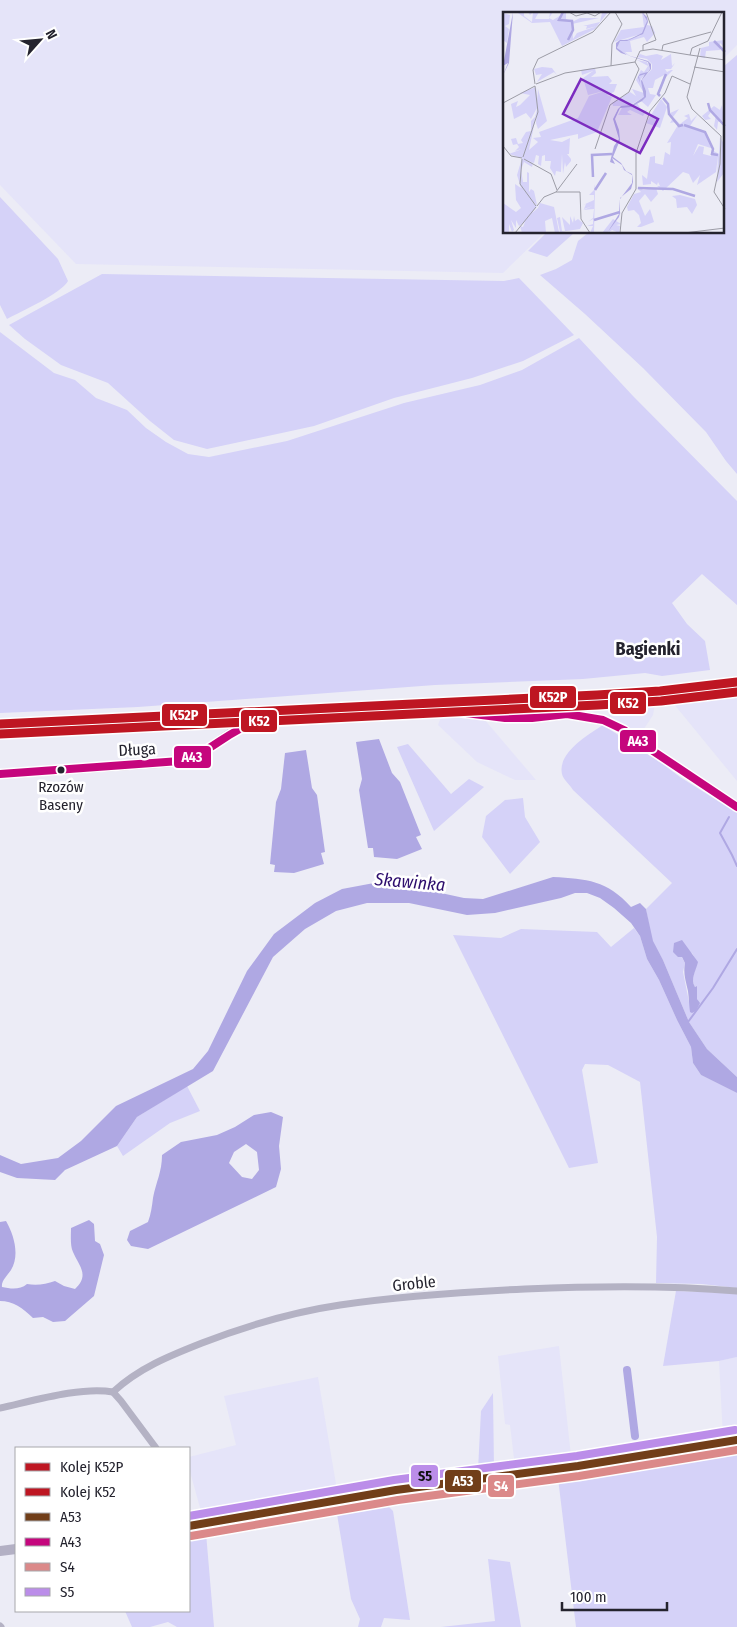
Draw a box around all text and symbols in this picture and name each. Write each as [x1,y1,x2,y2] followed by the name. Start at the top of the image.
[503,12,724,234] inset map
[15,15,65,65] north arrow
[42,27,61,42] text: N
[616,638,680,660] district label: Bagienki
[529,685,577,709] line badge: K52P
[539,689,568,706] text: K52P
[609,691,647,715] line badge: K52
[617,695,639,712] text: K52
[161,703,208,727] line badge: K52P
[170,707,199,724] text: K52P
[240,709,278,733] line badge: K52
[248,713,270,730] text: K52
[619,729,657,753] line badge: A43
[627,733,649,750] text: A43
[118,739,156,760] street label: Długa
[173,745,212,769] line badge: A43
[181,749,203,766] text: A43
[56,765,66,775] marker: Rzozów Baseny
[38,778,84,814] place label: Rzozów Baseny
[373,868,446,896] water label: Skawinka
[392,1272,437,1295] street label: Groble
[15,1447,190,1612] legend
[60,1458,124,1476] text: Kolej K52P
[410,1464,439,1488] line badge: S5
[418,1468,432,1485] text: S5
[444,1469,482,1493] line badge: A53
[452,1473,474,1490] text: A53
[487,1474,515,1498] line badge: S4
[494,1478,508,1495] text: S4
[60,1483,116,1501] text: Kolej K52
[60,1508,82,1526] text: A53
[60,1533,82,1551] text: A43
[60,1558,75,1576] text: S4
[562,1580,667,1612] scale bar
[60,1583,74,1601] text: S5
[570,1588,607,1606] text: 100 m

